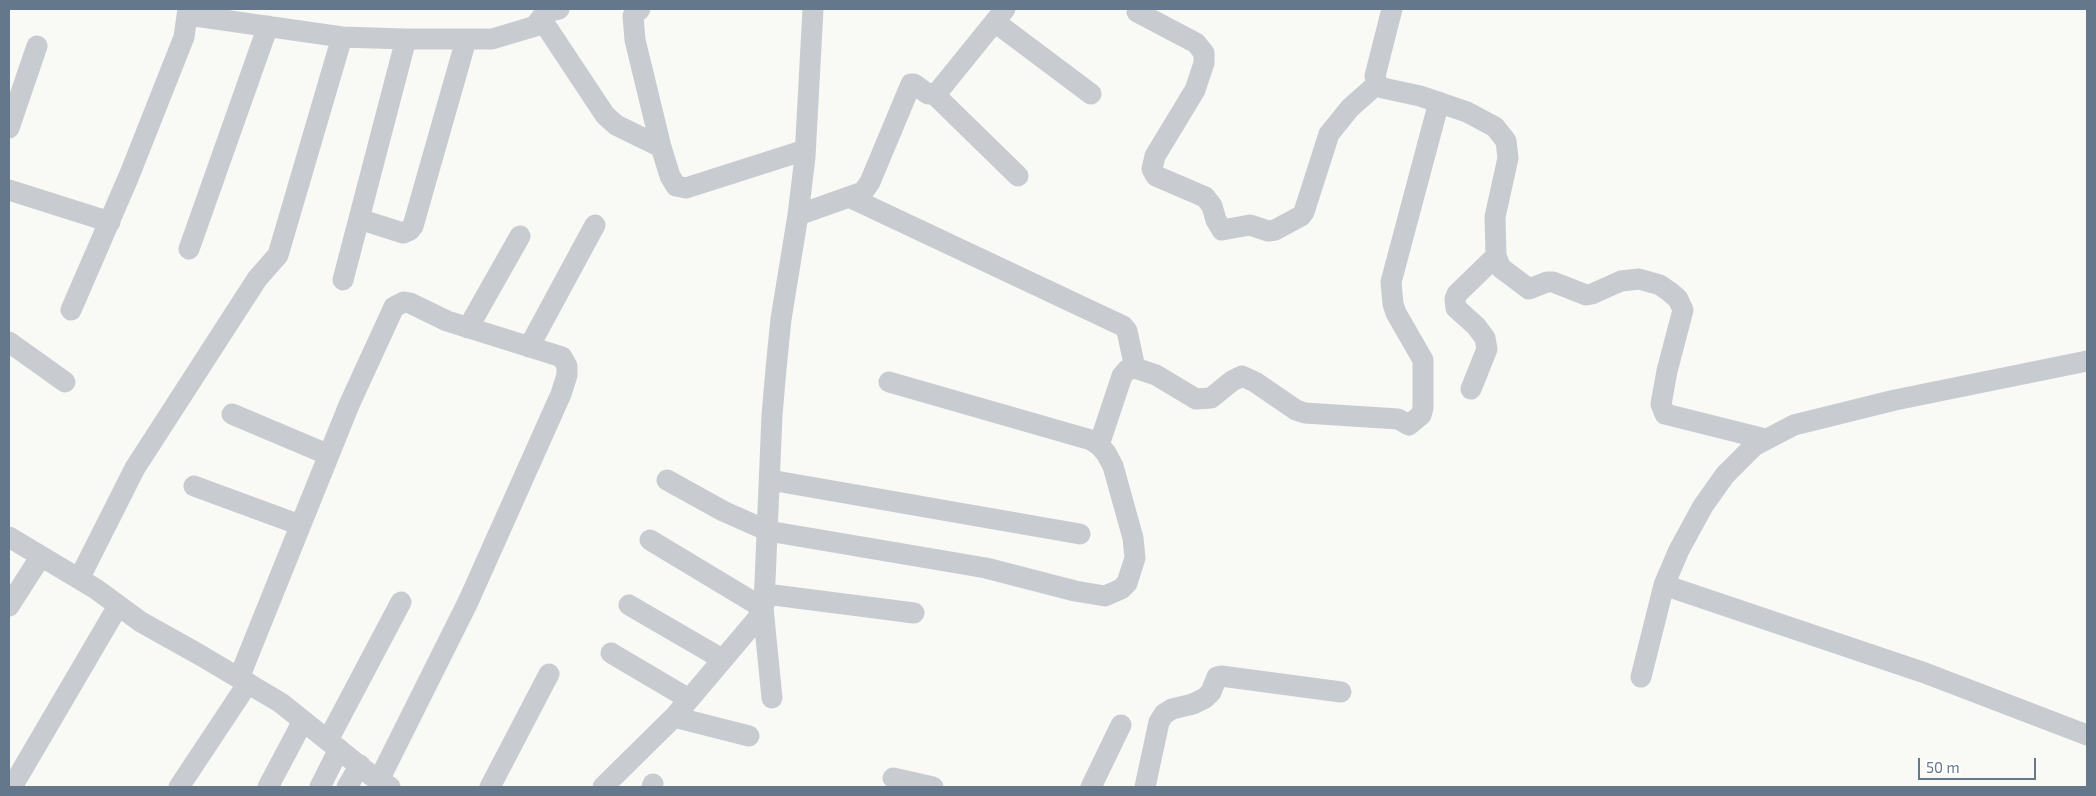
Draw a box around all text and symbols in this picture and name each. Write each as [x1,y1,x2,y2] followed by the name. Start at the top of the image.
[1921,748,2038,780] scale bar
[1926,758,1960,776] text: 50 m

